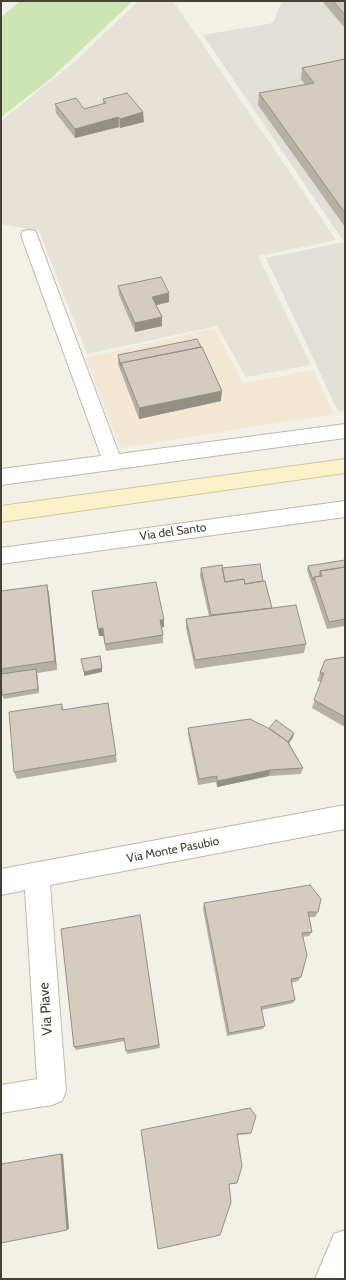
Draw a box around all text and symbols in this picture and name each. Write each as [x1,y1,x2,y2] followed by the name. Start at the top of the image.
[139,520,207,544] street label: Via del Santo
[125,834,221,866] street label: Via Monte Pasubio
[36,982,56,1036] street label: Via Piave

